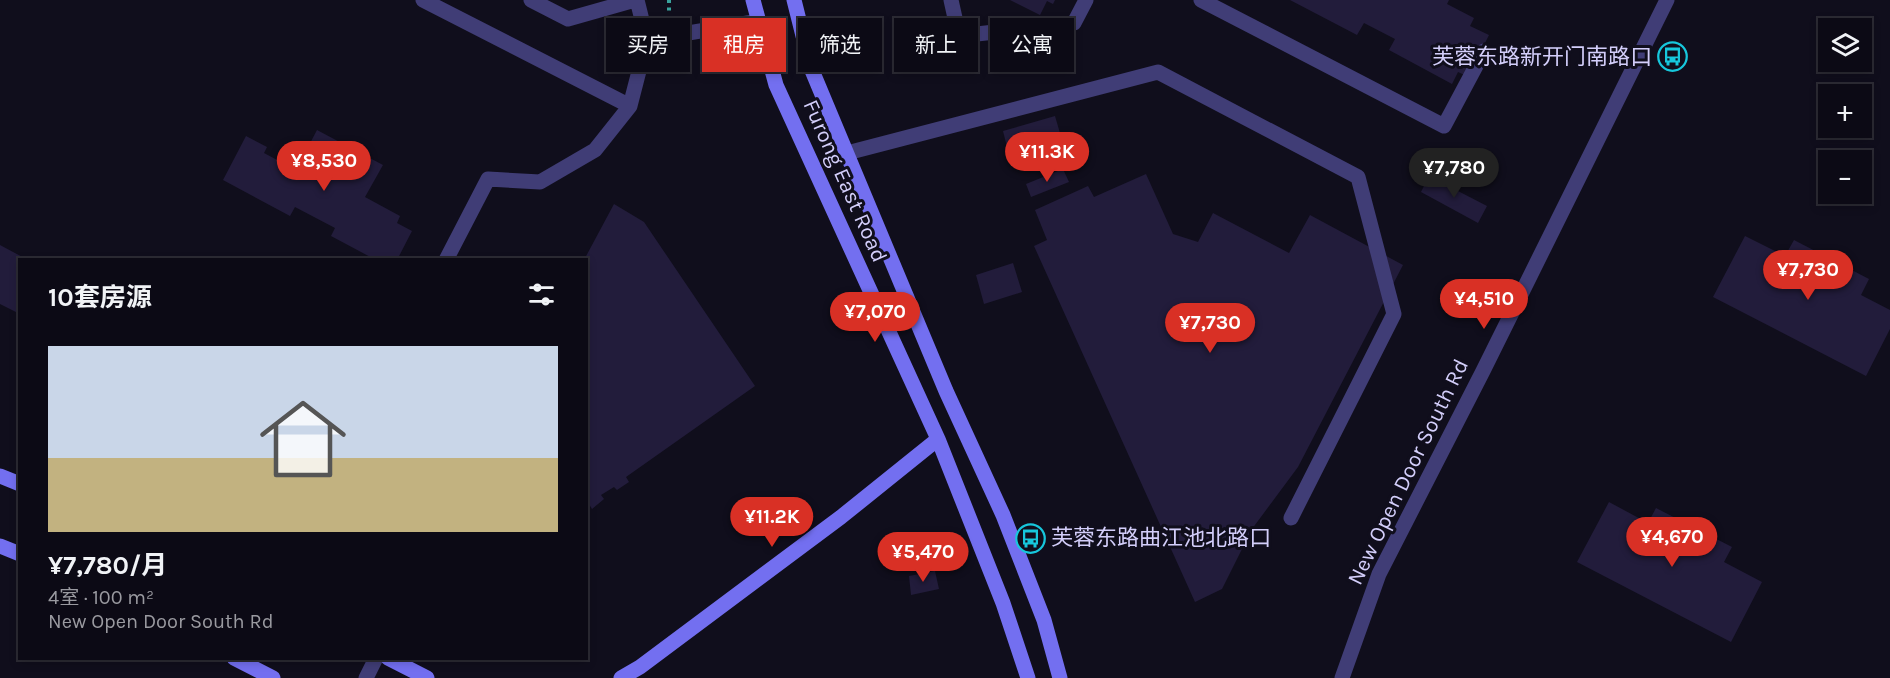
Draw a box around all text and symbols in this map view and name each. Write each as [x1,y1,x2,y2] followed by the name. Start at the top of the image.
[606,18,690,72] chip: 买房
[702,18,786,72] chip: 租房
[798,18,882,72] chip: 筛选
[894,18,978,72] chip: 新上
[990,18,1074,72] chip: 公寓
[1818,18,1872,204] map controls
[1818,18,1872,72] button: layers
[1657,41,1689,73] bus stop icon: 芙蓉东路新开门南路口
[1432,44,1652,70] place label: 芙蓉东路新开门南路口
[1818,84,1872,138] button: +
[797,96,893,266] street label: Furong East Road
[998,132,1096,183] pin: ¥11.3K
[1019,140,1075,163] text: ¥11.3K
[275,141,373,192] pin: ¥8,530
[1405,148,1503,199] pin: ¥7,780
[291,149,357,172] text: ¥8,530
[1818,150,1872,204] button: −
[1423,156,1485,179] text: ¥7,780
[1759,250,1857,301] pin: ¥7,730
[1777,258,1839,281] text: ¥7,730
[525,278,558,311] icon: filters
[1435,279,1533,330] pin: ¥4,510
[48,282,152,313] text: 10套房源
[1454,287,1514,310] text: ¥4,510
[826,292,924,343] pin: ¥7,070
[844,300,906,323] text: ¥7,070
[1161,303,1259,354] pin: ¥7,730
[1179,311,1241,334] text: ¥7,730
[1342,355,1474,589] street label: New Open Door South Rd
[249,385,357,493] icon: home
[723,497,821,548] pin: ¥11.2K
[744,505,800,528] text: ¥11.2K
[1623,517,1721,568] pin: ¥4,670
[1014,522,1046,554] bus stop icon: 芙蓉东路曲江池北路口
[1051,525,1271,551] place label: 芙蓉东路曲江池北路口
[1640,525,1704,548] text: ¥4,670
[874,532,972,583] pin: ¥5,470
[892,540,954,563] text: ¥5,470
[48,550,167,581] text: ¥7,780/月
[48,586,154,609] text: 4室 · 100 m²
[48,610,274,633] text: New Open Door South Rd

